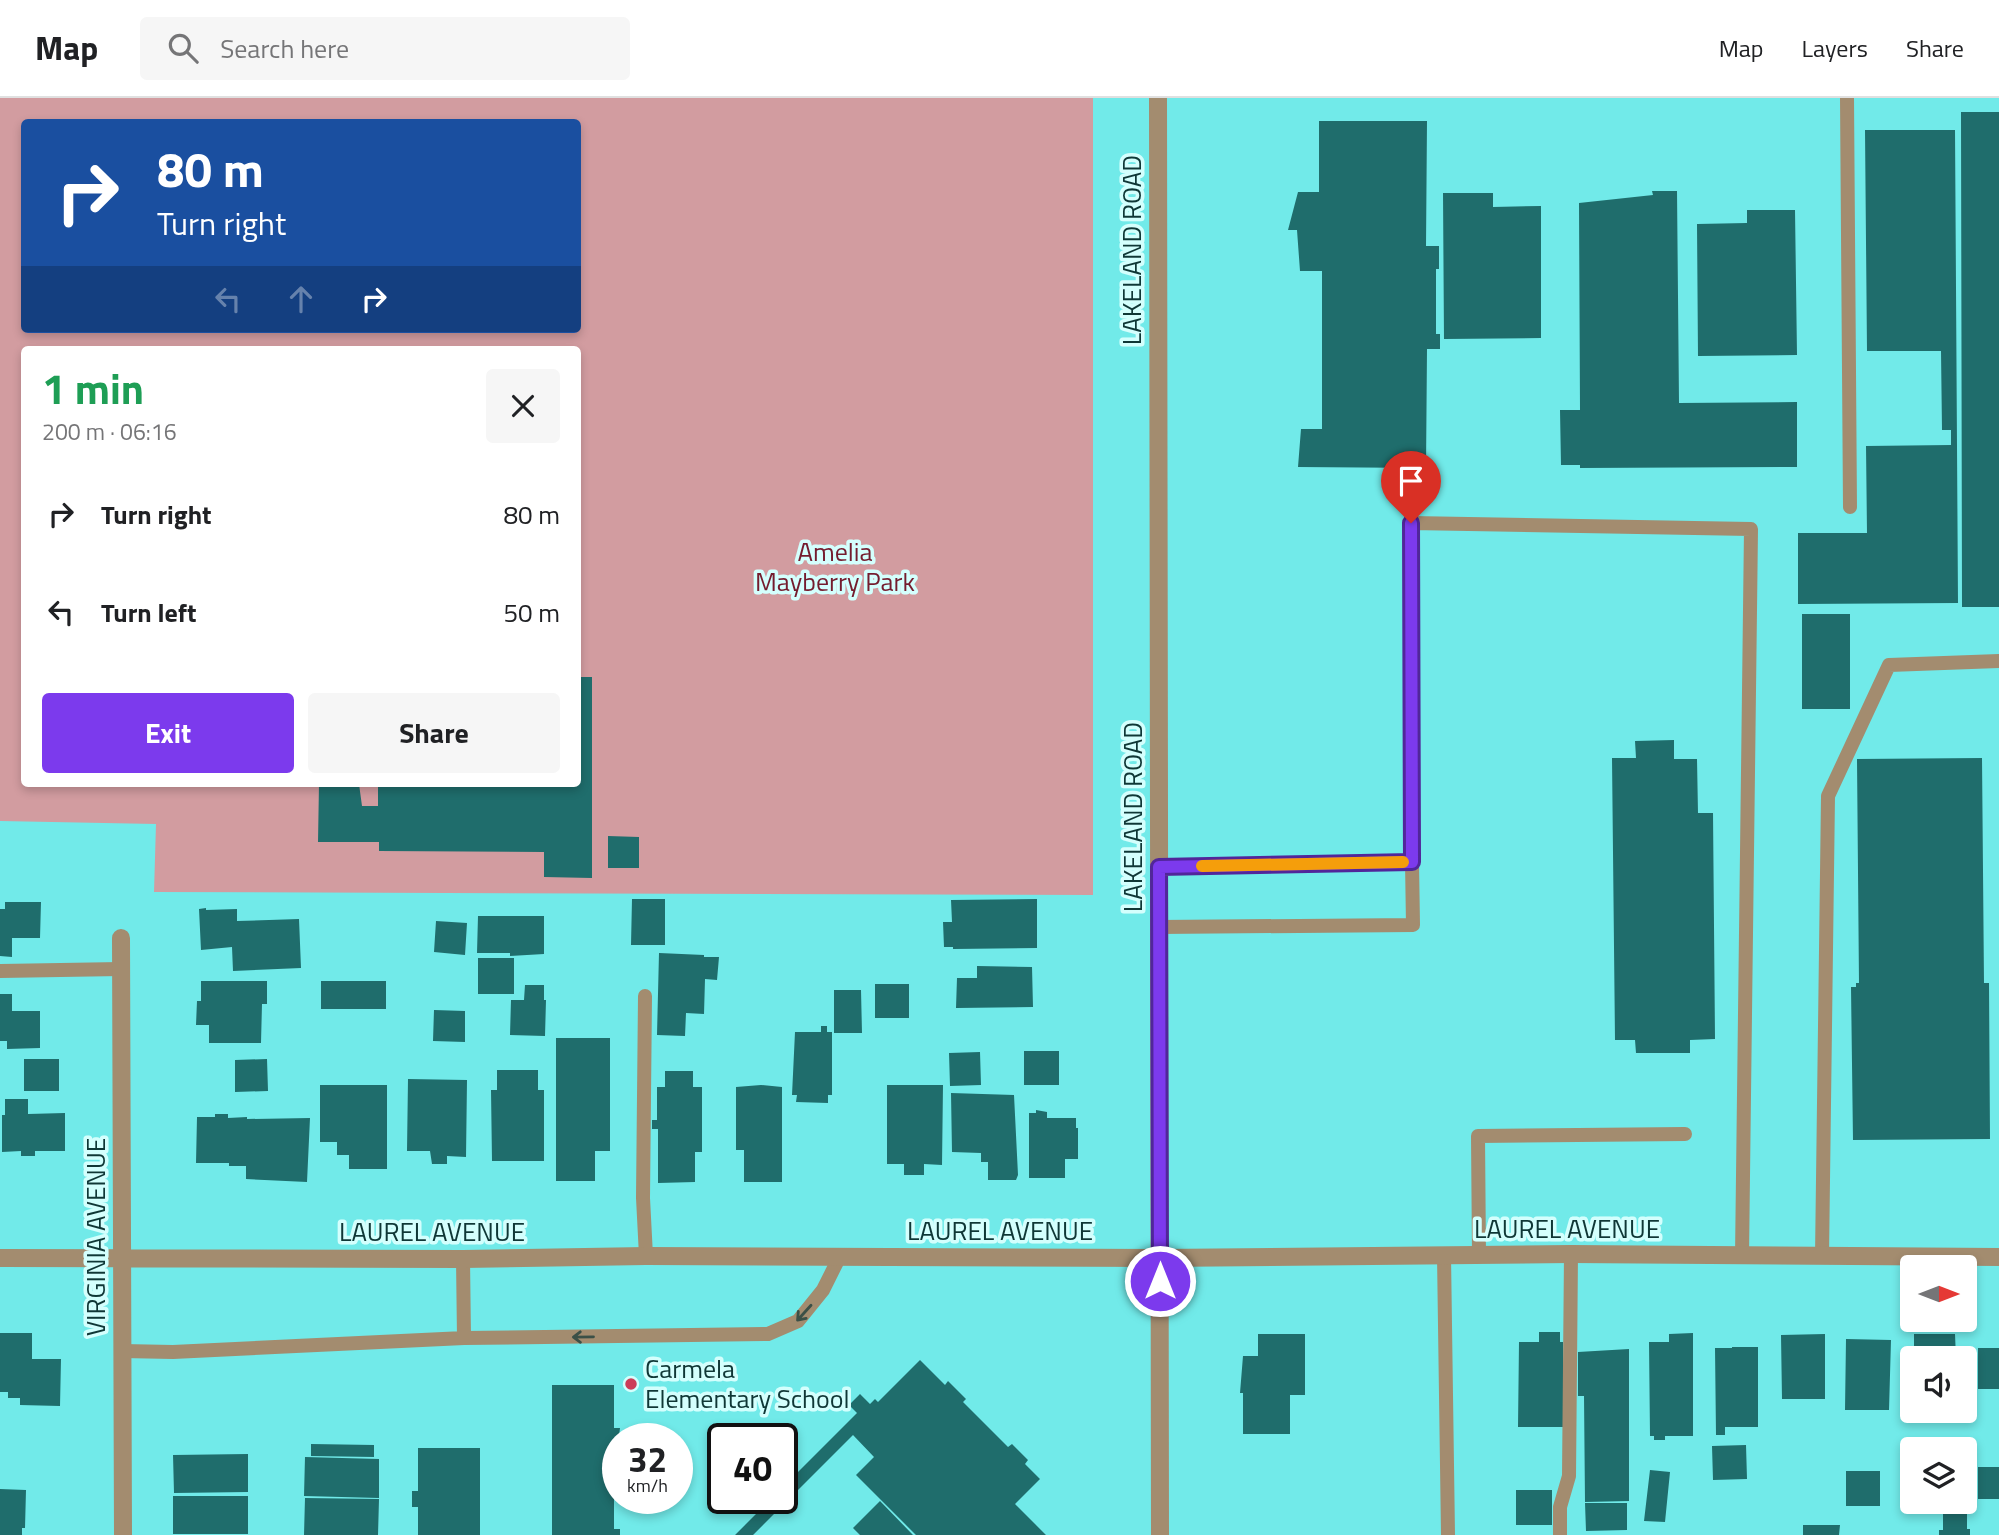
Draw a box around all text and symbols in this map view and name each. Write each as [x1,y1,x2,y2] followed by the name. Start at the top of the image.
[140,17,630,80] search box
[35,23,98,73] text: Map
[164,29,202,67] icon: search
[220,29,349,68] text: Search here
[1719,30,1764,66] text: Map
[1802,30,1868,66] text: Layers
[1906,30,1964,66] text: Share
[157,131,264,206] text: 80 m
[42,147,133,238] icon: right
[1112,155,1151,345] street label: LAKELAND ROAD
[157,199,286,247] text: Turn right
[209,280,247,318] icon: left
[282,280,320,318] icon: ahead
[355,280,393,318] icon: right
[42,356,144,420] text: 1 min
[486,369,560,443] button: close
[42,414,177,449] text: 200 m · 06:16
[1381,451,1441,523] pin
[1392,462,1430,500] icon: arrive
[42,495,80,533] icon: right
[101,495,212,534] text: Turn right
[503,495,560,534] text: 80 m
[755,532,915,601] park label: Amelia Mayberry Park
[42,593,80,631] icon: left
[101,593,196,632] text: Turn left
[503,593,560,632] text: 50 m
[42,693,294,773] button: Exit
[308,693,560,773] button: Share
[1113,722,1152,912] street label: LAKELAND ROAD
[76,1138,115,1336] street label: VIRGINIA AVENUE
[1474,1209,1660,1248] street label: LAUREL AVENUE
[907,1211,1093,1250] street label: LAUREL AVENUE
[339,1212,525,1251] street label: LAUREL AVENUE
[1123,1244,1197,1318] position arrow
[1900,1255,1978,1332] north arrow
[1900,1255,1977,1514] map controls
[795,1304,812,1321] one-way arrow
[571,1330,594,1344] one-way arrow
[1900,1346,1977,1423] button: sound
[645,1349,850,1418] place label: Carmela Elementary School
[623,1376,639,1392] marker: Carmela Elementary School
[707,1423,798,1514] speed limit sign: 40
[628,1432,667,1486] text: 32
[1900,1437,1977,1514] button: layers
[627,1472,668,1499] text: km/h

